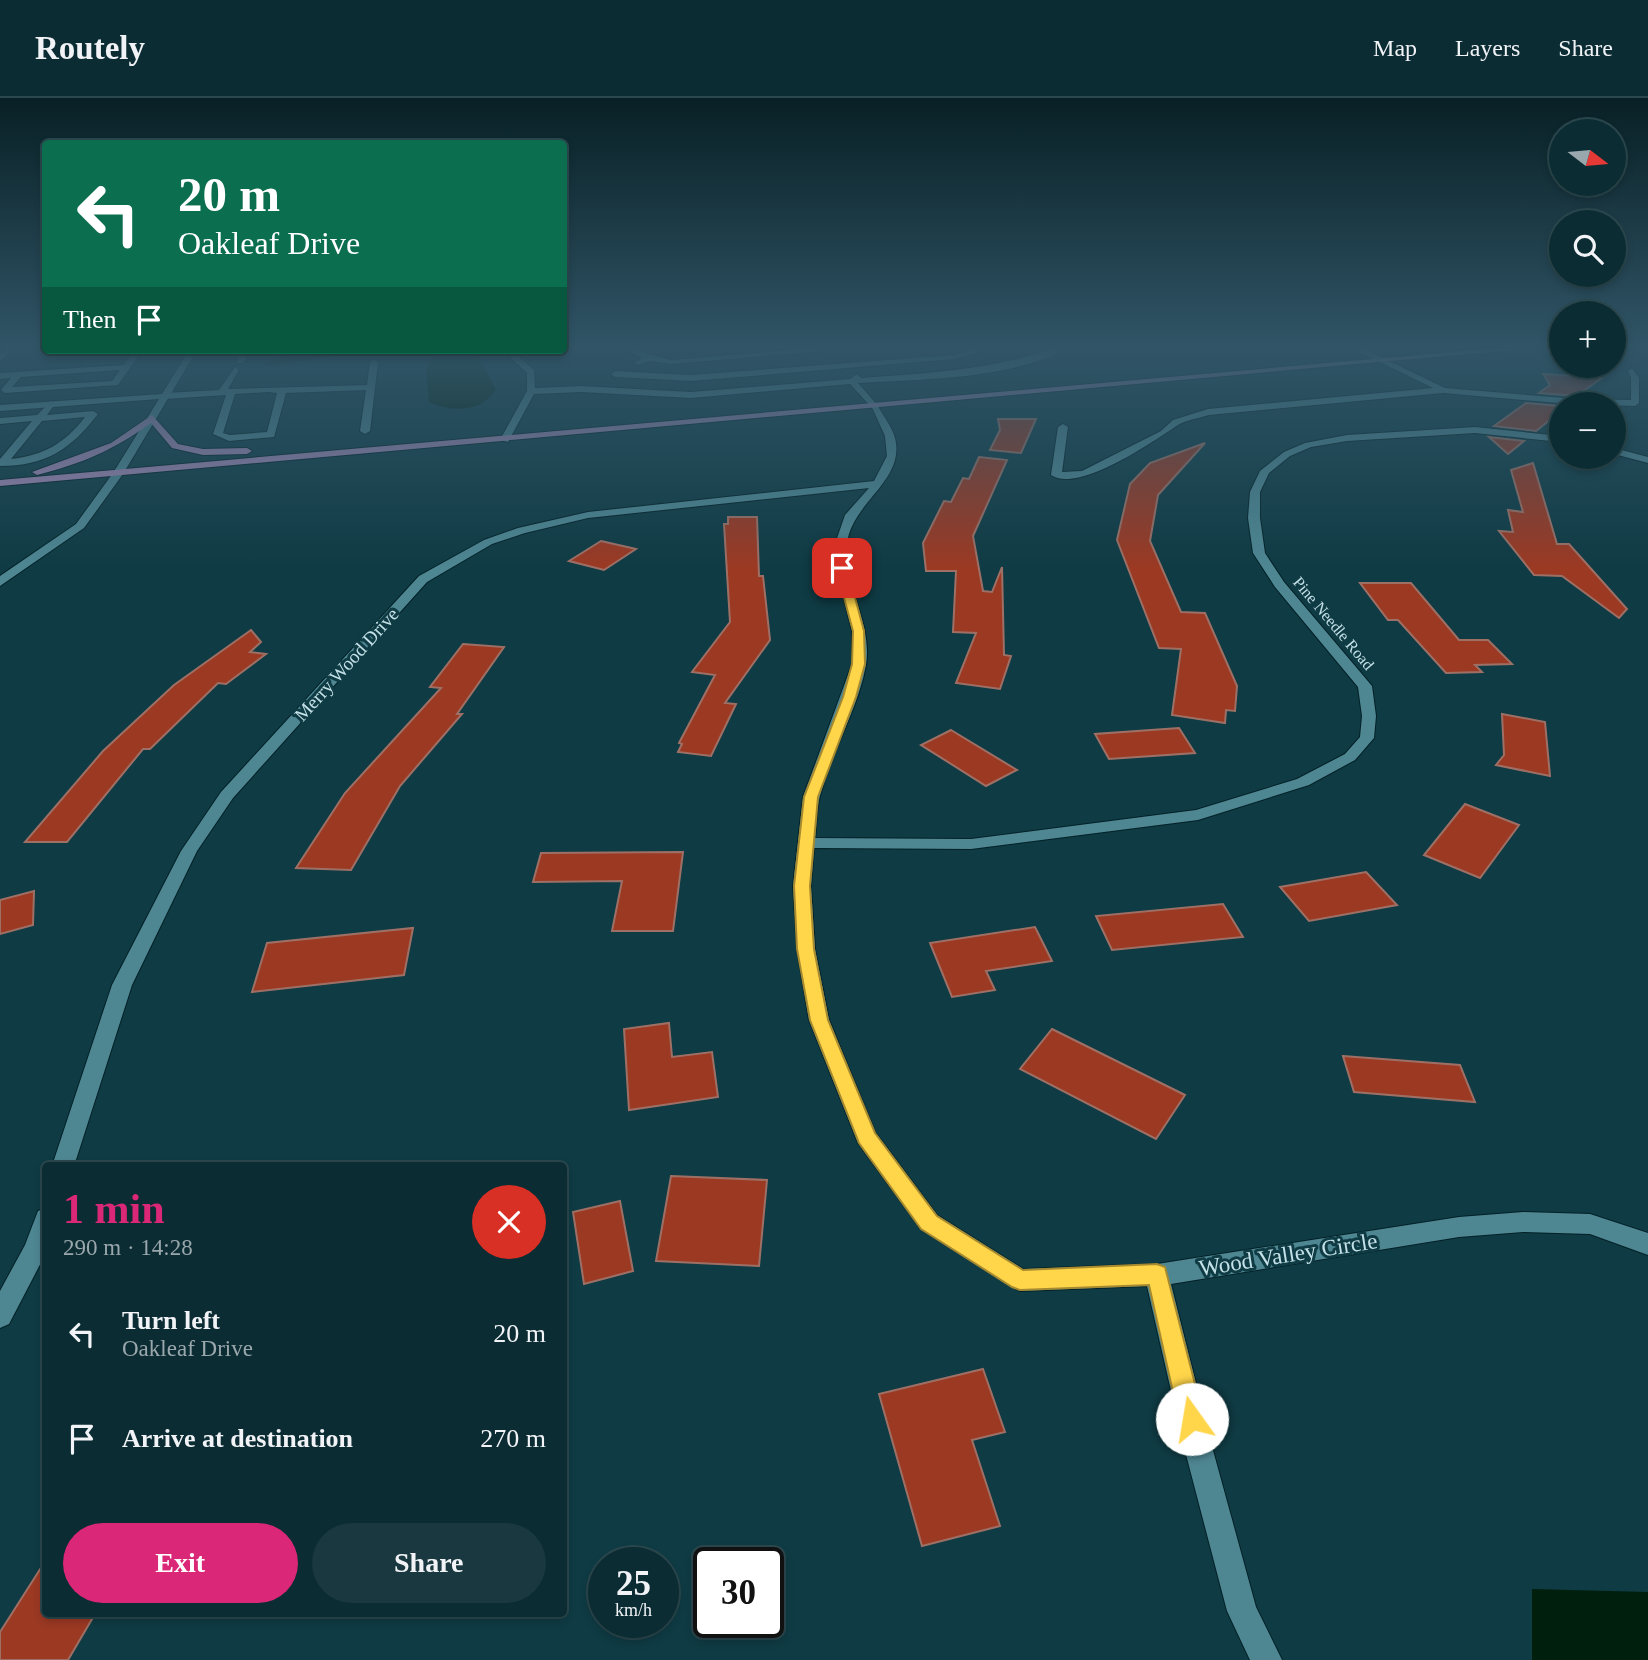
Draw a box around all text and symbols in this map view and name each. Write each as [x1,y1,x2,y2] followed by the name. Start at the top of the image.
[35,30,145,66] text: Routely
[1373,35,1417,61] text: Map
[1455,35,1520,61] text: Layers
[1558,35,1613,61] text: Share
[1549,119,1626,196] north arrow
[1549,119,1626,469] map controls
[178,167,280,222] text: 20 m
[63,168,154,259] icon: left
[1549,210,1626,287] button: search
[178,225,360,261] text: Oakleaf Drive
[130,301,168,339] icon: arrive
[1549,301,1626,378] button: +
[63,305,116,334] text: Then
[1549,392,1626,469] button: −
[812,538,872,598] pin
[823,549,861,587] icon: arrive
[1290,574,1377,673] street label: Pine Needle Road
[290,604,403,725] street label: Merry Wood Drive
[472,1185,546,1259] button: close
[63,1186,165,1232] text: 1 min
[1197,1228,1379,1281] street label: Wood Valley Circle
[63,1235,193,1260] text: 290 m · 14:28
[122,1306,220,1335] text: Turn left
[63,1315,101,1353] icon: left
[493,1319,546,1348] text: 20 m
[122,1336,253,1361] text: Oakleaf Drive
[1155,1382,1229,1456] position arrow
[63,1420,101,1458] icon: arrive
[122,1424,353,1453] text: Arrive at destination
[480,1424,546,1453] text: 270 m
[63,1523,298,1603] button: Exit
[312,1523,546,1603] button: Share
[693,1547,784,1638] speed limit sign: 30
[616,1564,651,1603] text: 25
[615,1600,652,1620] text: km/h

